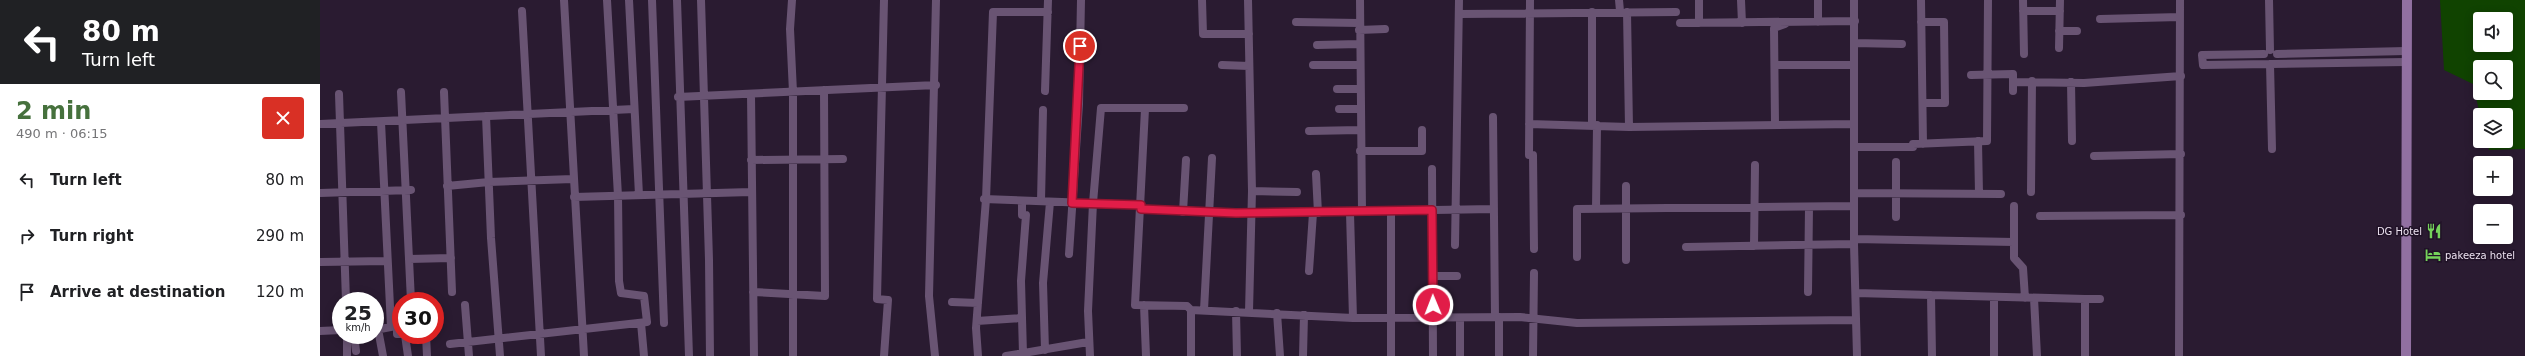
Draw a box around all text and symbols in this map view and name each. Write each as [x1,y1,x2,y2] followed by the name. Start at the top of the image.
[2473,12,2513,244] map controls
[2473,12,2513,52] button: sound
[82,15,160,48] text: 80 m
[16,16,68,68] icon: left
[1063,29,1097,63] pin
[1069,35,1091,57] icon: arrive
[82,49,155,70] text: Turn left
[2473,60,2513,100] button: search
[16,97,91,125] text: 2 min
[262,97,304,139] button: close
[2473,108,2513,148] button: layers
[16,126,107,141] text: 490 m · 06:15
[2473,156,2513,196] button: +
[16,169,38,191] icon: left
[50,171,122,189] text: Turn left
[266,171,304,189] text: 80 m
[2473,204,2513,244] button: −
[2425,222,2443,240] restaurant icon: DG Hotel
[16,225,38,247] icon: right
[2377,226,2422,237] place label: DG Hotel
[50,227,134,245] text: Turn right
[256,227,304,245] text: 290 m
[2424,246,2442,264] hotel icon: pakeeza hotel
[2445,250,2515,261] place label: pakeeza hotel
[16,281,38,303] icon: arrive
[50,283,225,301] text: Arrive at destination
[256,283,304,301] text: 120 m
[1412,284,1454,326] position arrow
[392,292,444,344] speed limit sign: 30
[344,301,372,325] text: 25
[345,322,371,333] text: km/h

